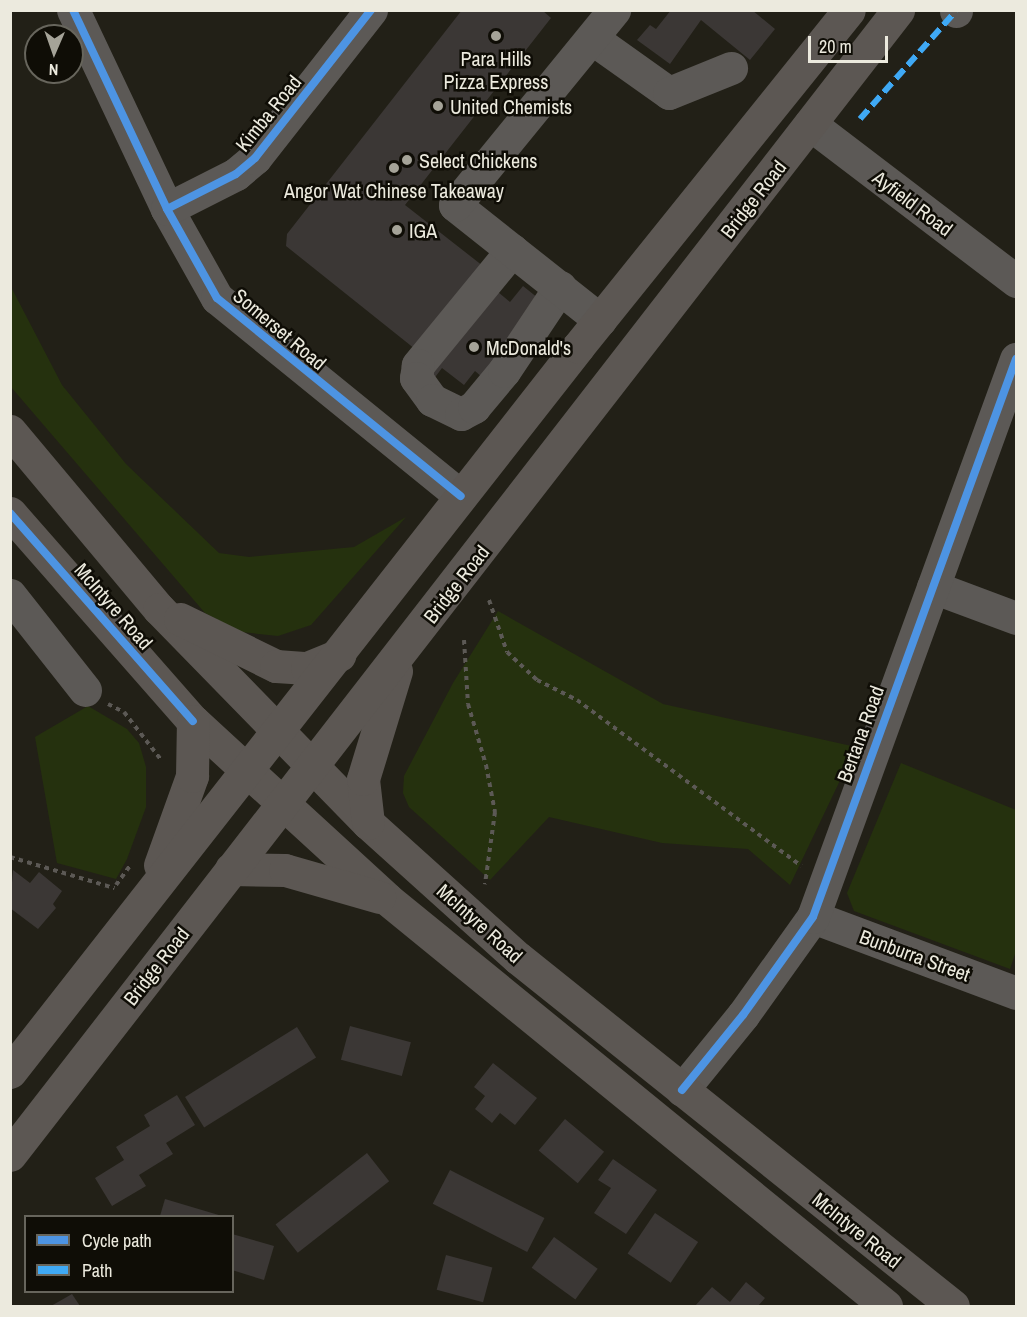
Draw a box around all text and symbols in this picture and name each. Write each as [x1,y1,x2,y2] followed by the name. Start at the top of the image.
[24,24,84,84] north arrow
[811,24,890,62] scale bar
[489,29,503,43] marker: Para Hills Pizza Express
[819,34,852,59] text: 20 m
[444,46,548,93] place label: Para Hills Pizza Express
[48,59,59,81] text: N
[230,70,306,156] street label: Kimba Road
[450,94,572,118] place label: United Chemists
[431,99,445,113] marker: United Chemists
[419,148,537,172] place label: Select Chickens
[400,153,414,167] marker: Select Chickens
[715,155,791,243] street label: Bridge Road
[387,161,401,175] marker: Angor Wat Chinese Takeaway
[868,165,958,241] street label: Ayfield Road
[284,178,504,202] place label: Angor Wat Chinese Takeaway
[409,218,437,242] place label: IGA
[390,223,404,237] marker: IGA
[229,283,331,375] street label: Somerset Road
[486,335,571,359] place label: McDonald's
[467,340,481,354] marker: McDonald's
[418,540,494,628] street label: Bridge Road
[70,558,158,654] street label: McIntyre Road
[831,682,889,786] street label: Bertana Road
[432,878,528,968] street label: McIntyre Road
[118,922,194,1010] street label: Bridge Road
[856,924,974,986] street label: Bunburra Street
[808,1187,906,1273] street label: McIntyre Road
[24,1215,234,1293] legend
[82,1228,152,1253] text: Cycle path
[82,1258,112,1283] text: Path

